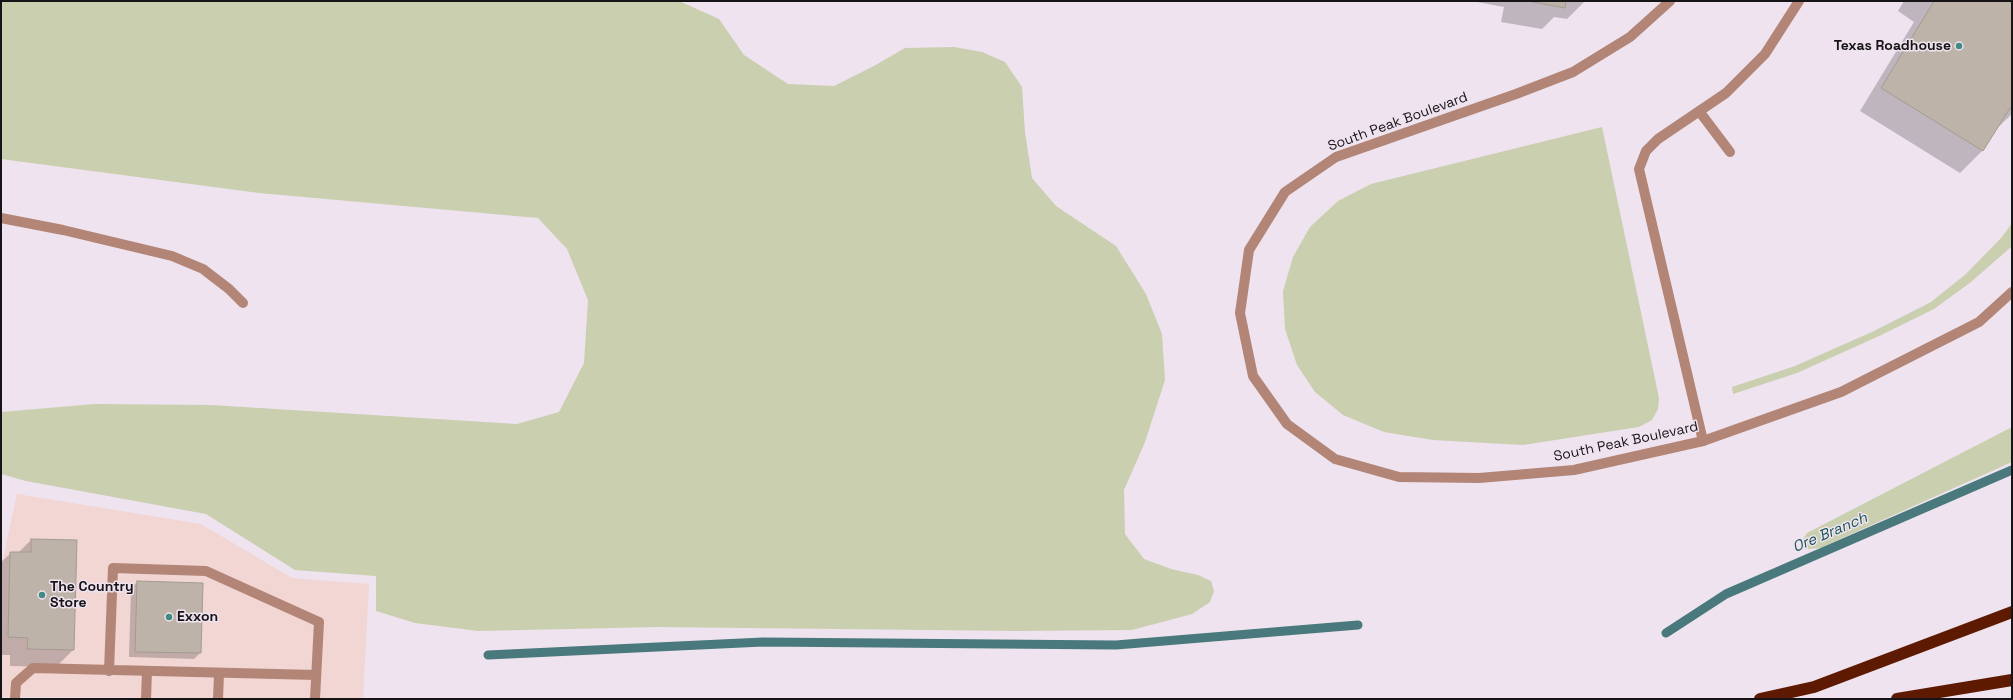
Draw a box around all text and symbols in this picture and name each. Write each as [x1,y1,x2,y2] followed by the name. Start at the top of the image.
[1834,38,1951,54] place label: Texas Roadhouse
[1954,41,1964,51] marker: Texas Roadhouse
[1326,89,1470,155] street label: South Peak Boulevard
[1552,418,1700,466] street label: South Peak Boulevard
[1790,509,1870,557] water label: Ore Branch
[50,579,134,612] place label: The Country Store
[37,590,47,600] marker: The Country Store
[177,609,218,625] place label: Exxon
[164,612,174,622] marker: Exxon

